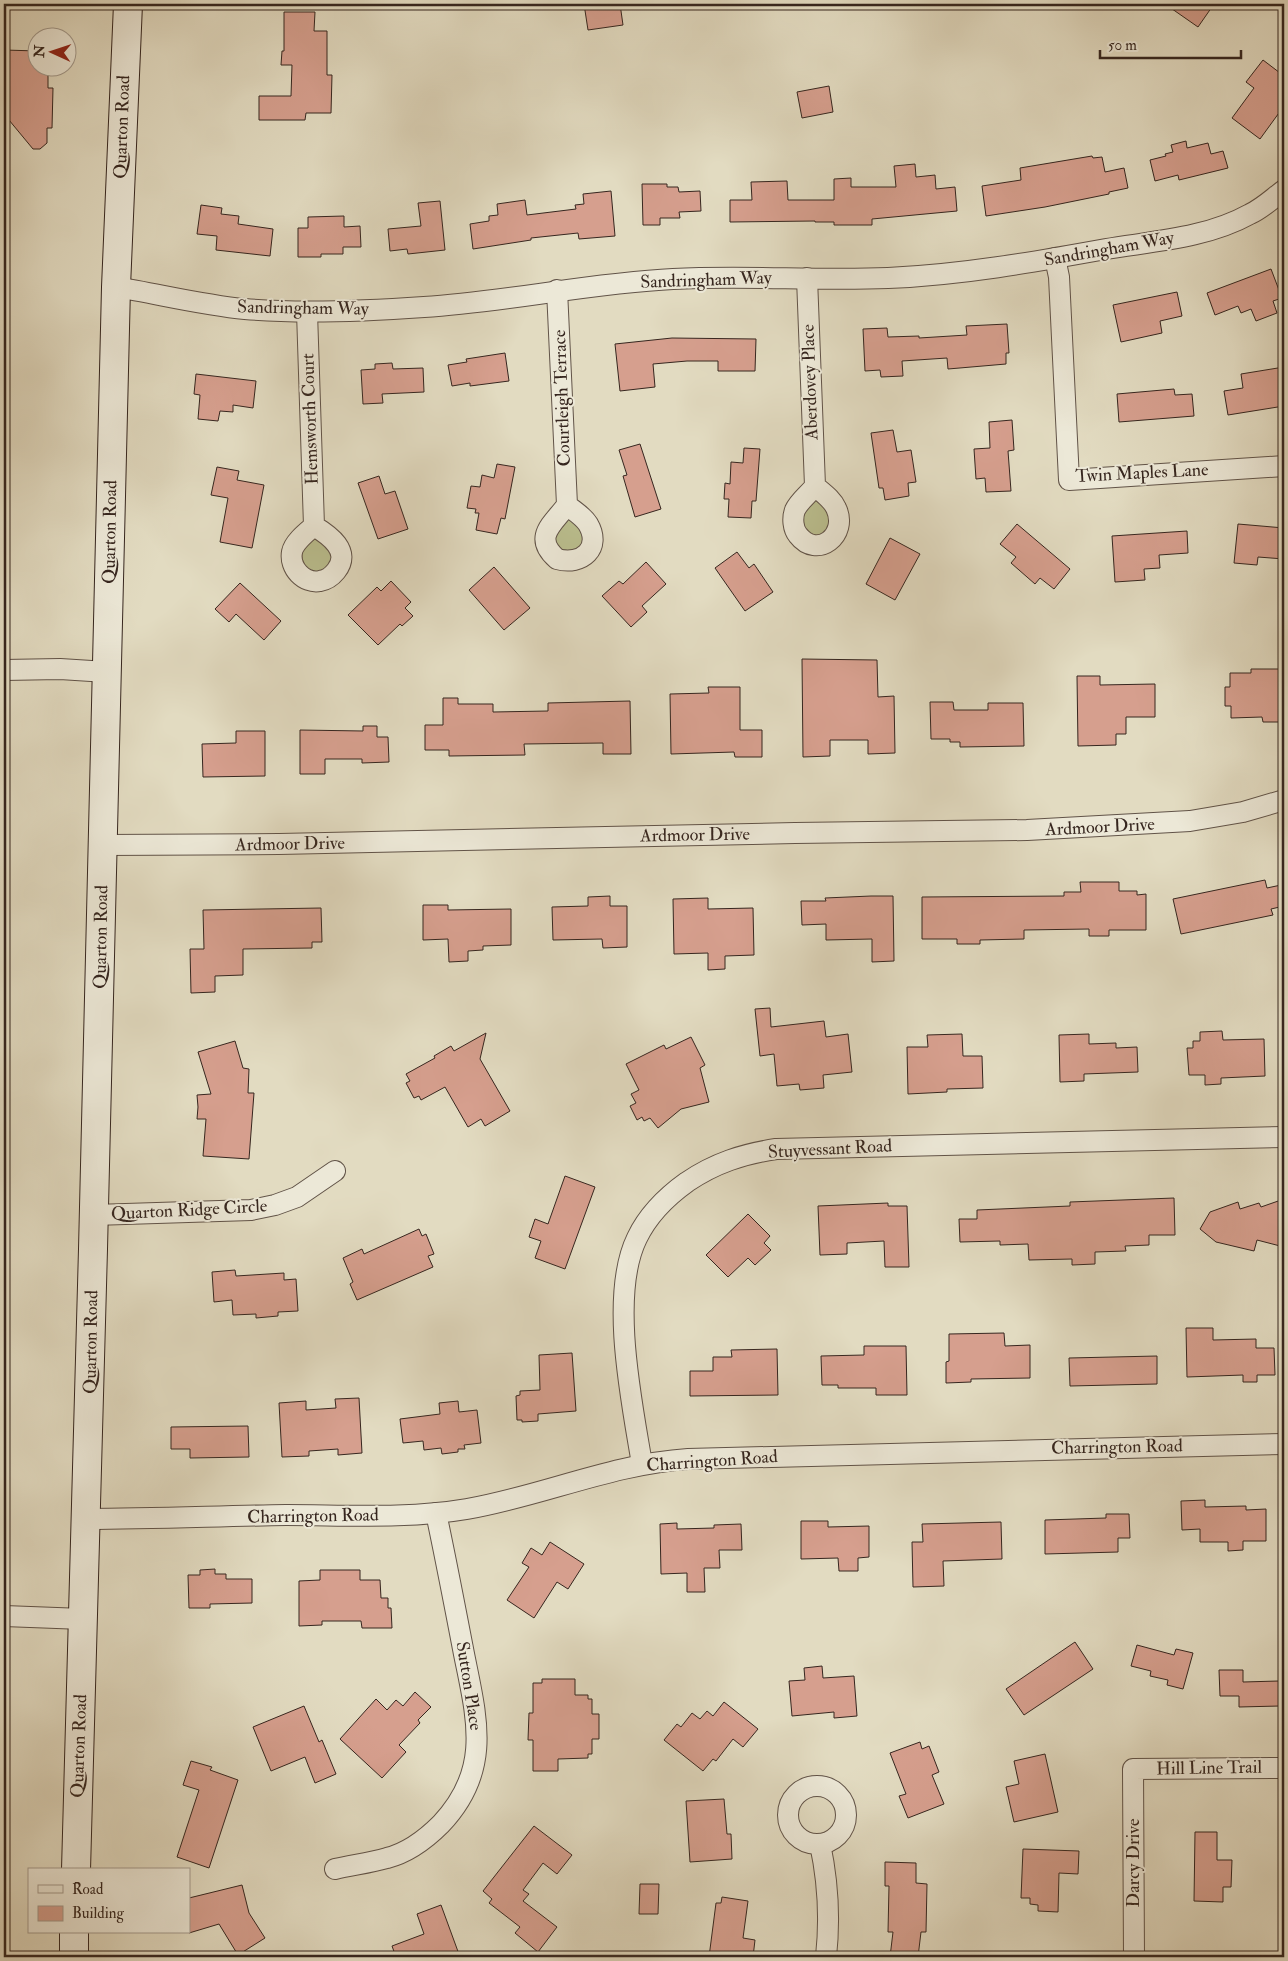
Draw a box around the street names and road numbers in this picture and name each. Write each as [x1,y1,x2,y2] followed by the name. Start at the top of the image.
[109,75,135,179] street label: Quarton Road
[1042,226,1177,272] street label: Sandringham Way
[640,266,773,294] street label: Sandringham Way
[237,295,370,321] street label: Sandringham Way
[796,323,824,441] street label: Aberdovey Place
[548,329,576,467] street label: Courtleigh Terrace
[296,353,324,485] street label: Hemsworth Court
[1075,458,1210,488] street label: Twin Maples Lane
[98,480,122,584] street label: Quarton Road
[1044,813,1156,841] street label: Ardmoor Drive
[639,823,751,847] street label: Ardmoor Drive
[234,832,346,856] street label: Ardmoor Drive
[89,885,113,989] street label: Quarton Road
[767,1134,893,1164] street label: Stuyvessant Road
[110,1194,268,1226] street label: Quarton Ridge Circle
[79,1290,103,1394] street label: Quarton Road
[1051,1434,1183,1460] street label: Charrington Road
[646,1445,779,1477] street label: Charrington Road
[247,1503,379,1529] street label: Charrington Road
[451,1640,487,1733] street label: Sutton Place
[66,1694,92,1798] street label: Quarton Road
[1156,1756,1263,1780] street label: Hill Line Trail
[1122,1818,1145,1907] street label: Darcy Drive

